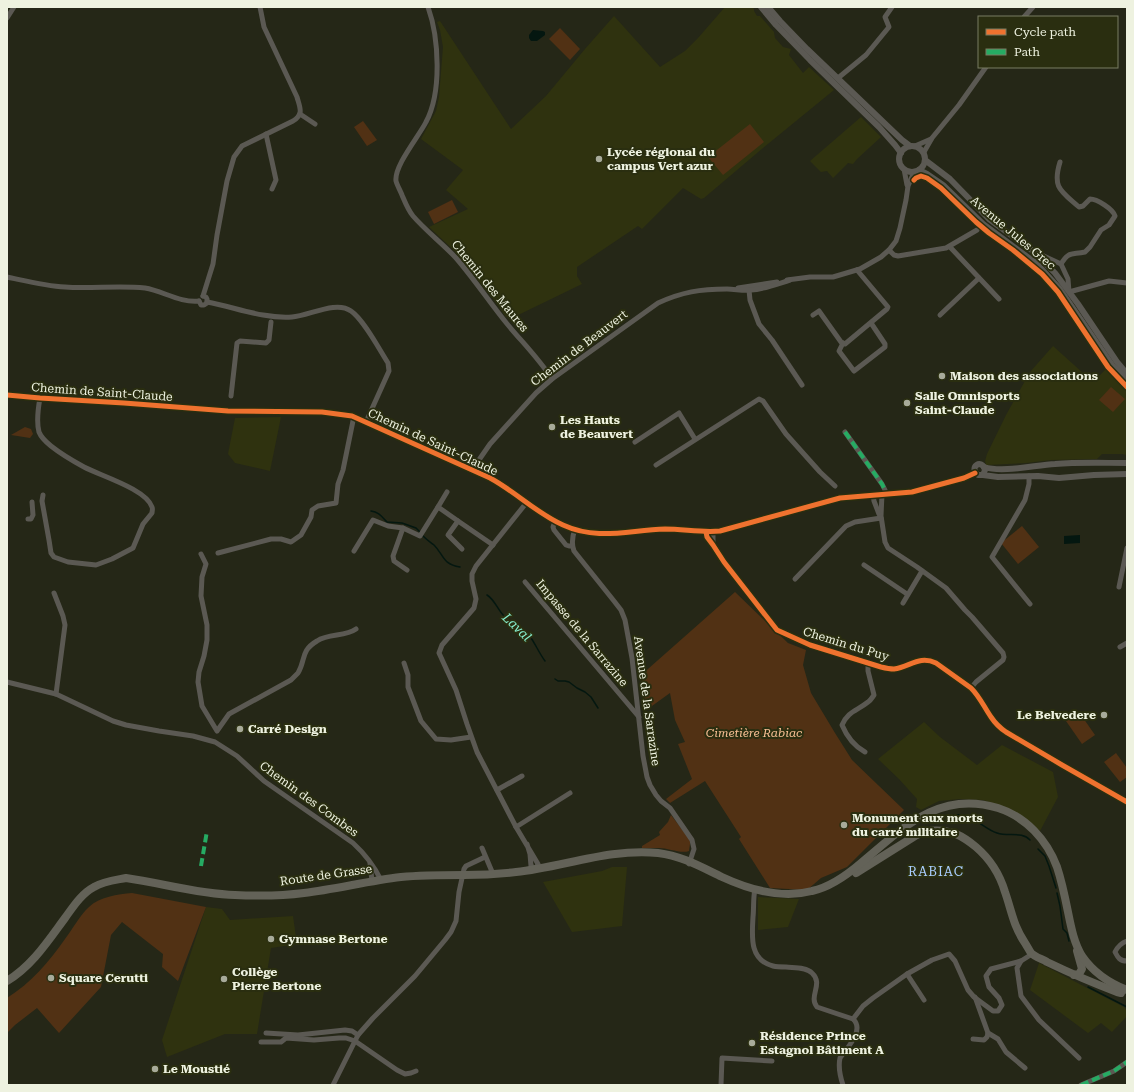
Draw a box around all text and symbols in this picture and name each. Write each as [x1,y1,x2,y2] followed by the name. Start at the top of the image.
[978,16,1118,68] legend
[1014,25,1076,39] text: Cycle path
[1014,45,1040,59] text: Path
[607,145,715,173] place label: Lycée régional du campus Vert azur
[594,154,604,164] marker: Lycée régional du campus Vert azur
[968,193,1059,273] street label: Avenue Jules Grec
[449,237,531,335] street label: Chemin des Maures
[528,307,630,389] street label: Chemin de Beauvert
[950,369,1098,383] place label: Maison des associations
[937,371,947,381] marker: Maison des associations
[31,380,174,404] street label: Chemin de Saint-Claude
[915,389,1020,417] place label: Salle Omnisports Saint-Claude
[902,398,912,408] marker: Salle Omnisports Saint-Claude
[366,406,501,478] street label: Chemin de Saint-Claude
[560,413,633,441] place label: Les Hauts de Beauvert
[547,422,557,432] marker: Les Hauts de Beauvert
[533,577,631,690] street label: Impasse de la Sarrazine
[499,609,535,644] water label: Laval
[801,624,892,664] street label: Chemin du Puy
[631,635,663,767] street label: Avenue de la Sarrazine
[1017,708,1096,722] place label: Le Belvedere
[1099,710,1109,720] marker: Le Belvedere
[248,722,327,736] place label: Carré Design
[235,724,245,734] marker: Carré Design
[706,726,803,740] park label: Cimetière Rabiac
[257,759,361,840] street label: Chemin des Combes
[852,811,983,839] place label: Monument aux morts du carré militaire
[839,820,849,830] marker: Monument aux morts du carré militaire
[279,862,373,888] street label: Route de Grasse
[908,864,964,879] district label: RABIAC
[279,932,388,946] place label: Gymnase Bertone
[266,934,276,944] marker: Gymnase Bertone
[232,965,321,993] place label: Collège Pierre Bertone
[59,971,148,985] place label: Square Cerutti
[46,973,56,983] marker: Square Cerutti
[219,974,229,984] marker: Collège Pierre Bertone
[760,1029,884,1057] place label: Résidence Prince Estagnol Bâtiment A
[747,1038,757,1048] marker: Résidence Prince Estagnol Bâtiment A
[163,1062,230,1076] place label: Le Moustié
[150,1064,160,1074] marker: Le Moustié

